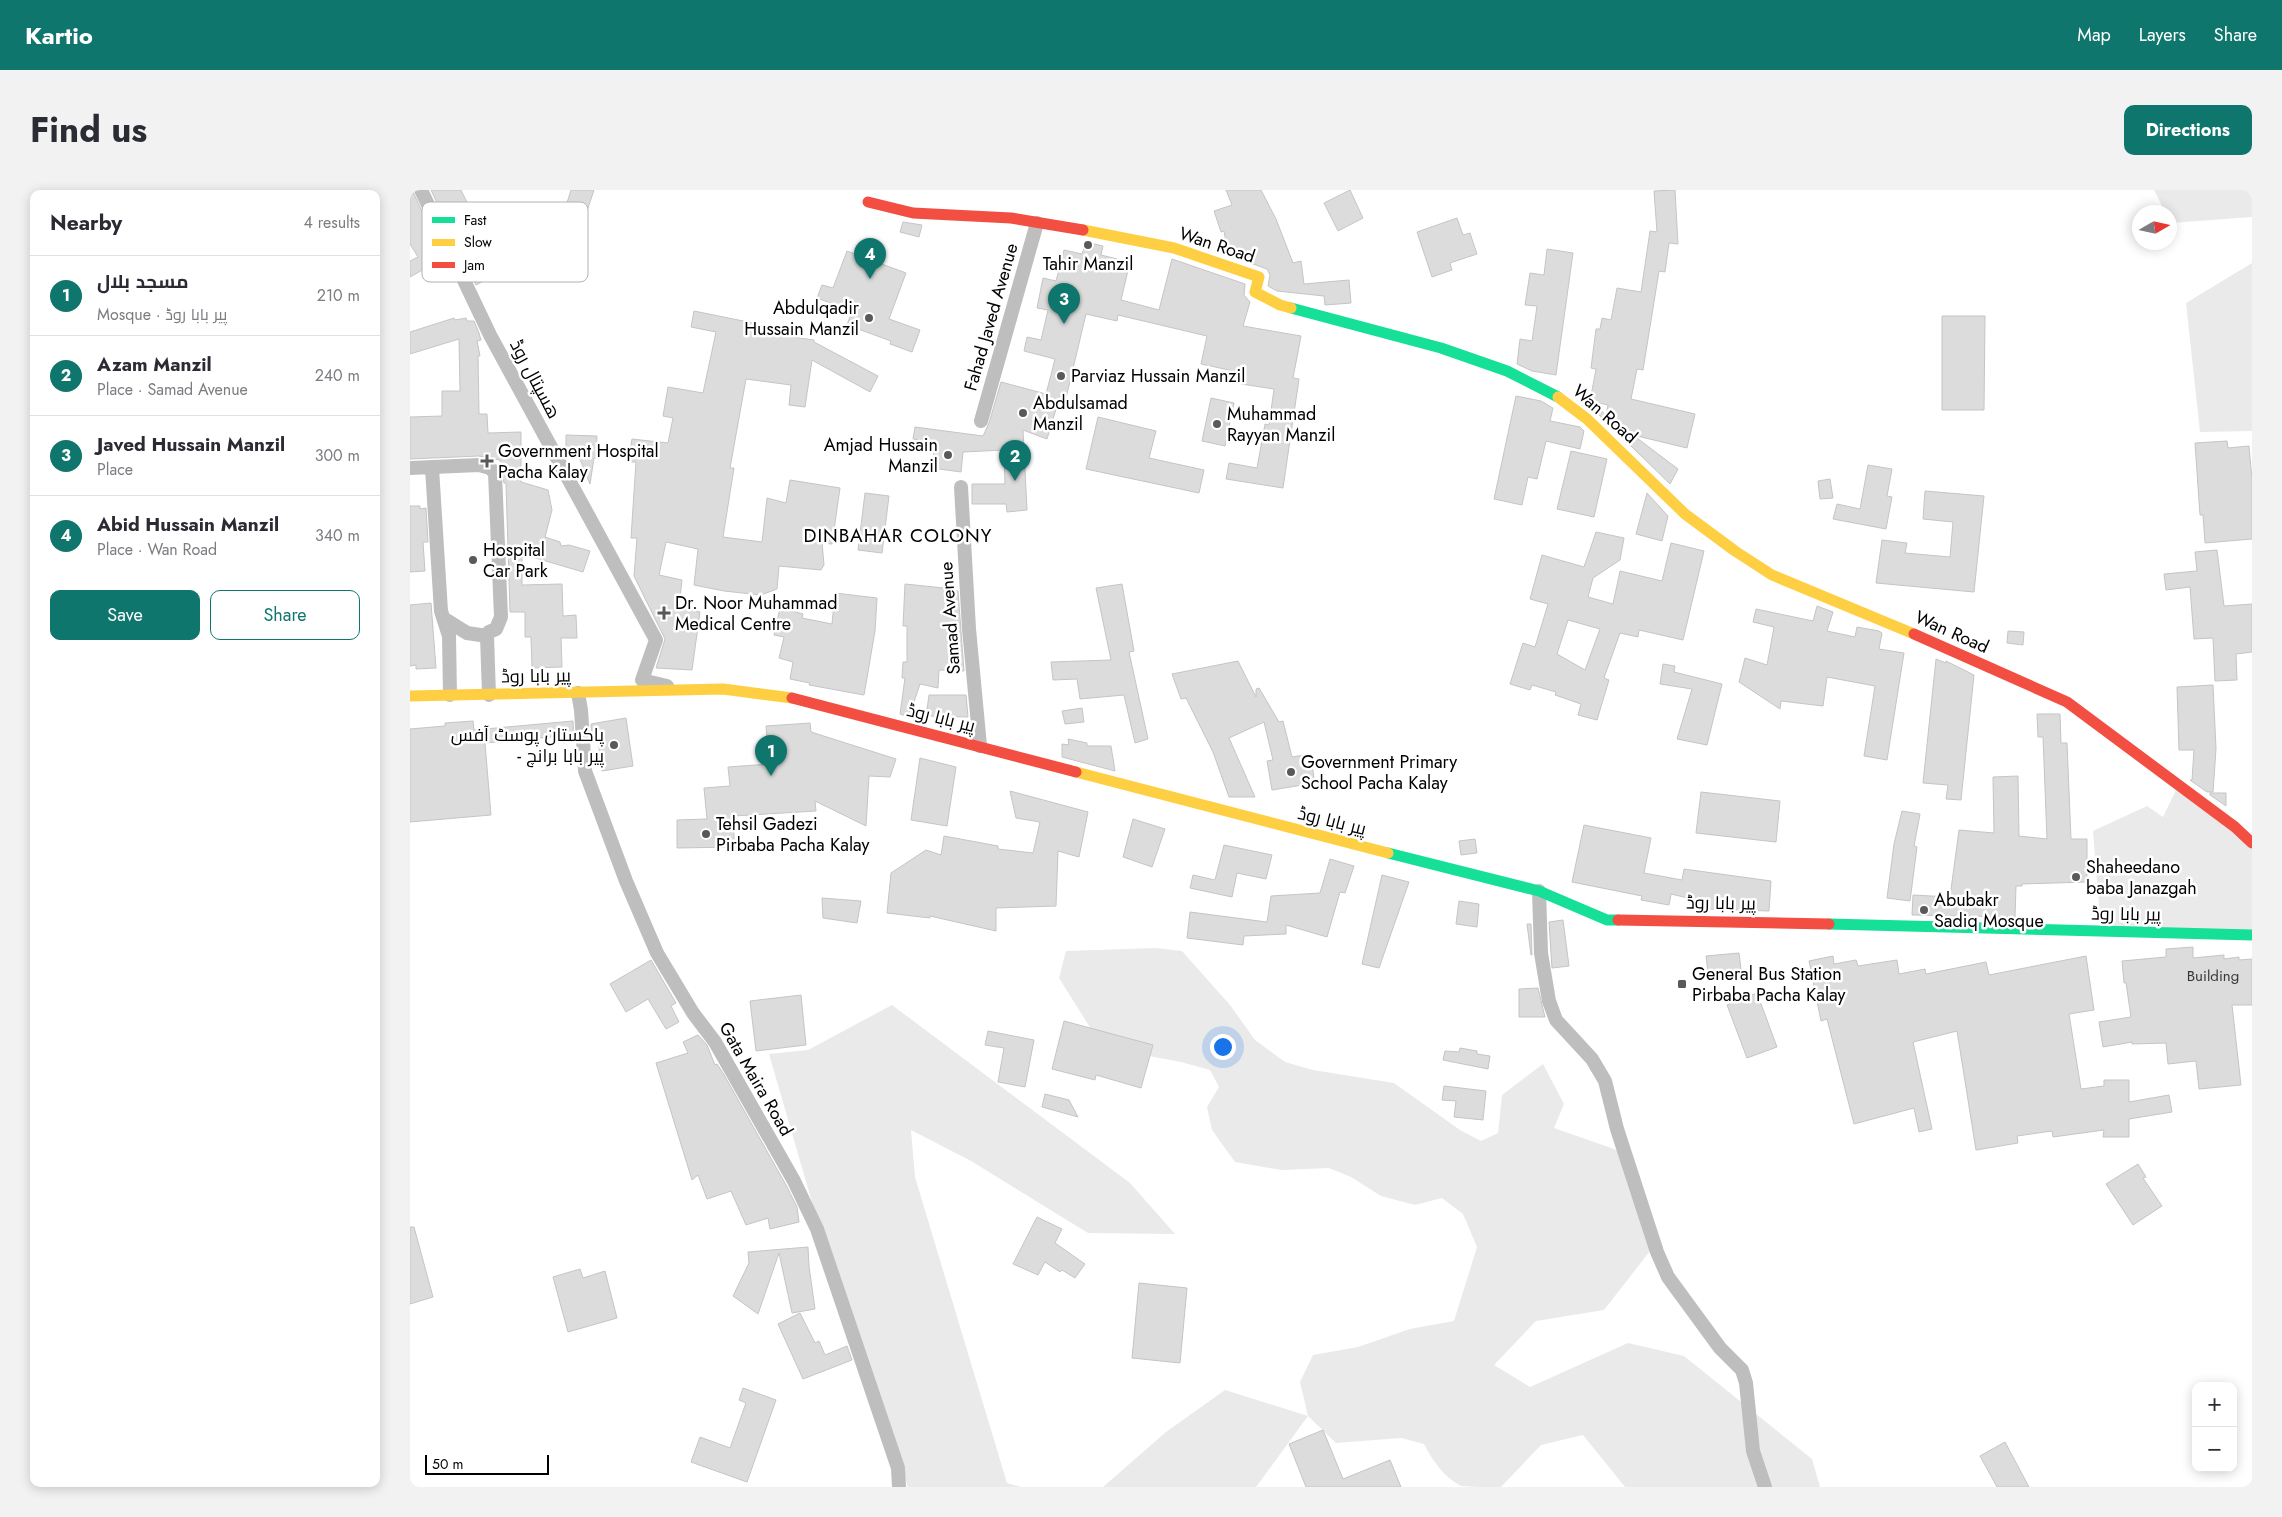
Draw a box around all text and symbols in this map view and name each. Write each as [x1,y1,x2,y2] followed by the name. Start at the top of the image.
[25,18,93,53] text: Kartio
[2077,22,2111,48] text: Map
[2139,22,2186,48] text: Layers
[2214,22,2257,48] text: Share
[30,105,147,155] text: Find us
[2124,105,2252,155] button: Directions
[422,202,588,282] legend
[2132,205,2177,250] north arrow
[50,208,122,238] text: Nearby
[464,210,487,230] text: Fast
[304,211,360,234] text: 4 results
[1176,221,1258,269] street label: Wan Road
[464,232,492,252] text: Slow
[854,238,886,279] pin: 4
[1082,239,1094,251] marker: Tahir Manzil
[957,240,1025,394] street label: Fahad Javed Avenue
[1043,251,1133,277] place label: Tahir Manzil
[462,255,485,275] text: Jam
[97,268,189,295] text: مسجد بلال
[1048,283,1080,324] pin: 3
[62,284,70,307] text: 1
[317,284,360,307] text: 210 m
[744,295,860,342] place label: Abdulqadir Hussain Manzil
[97,303,227,326] text: Mosque · پیر بابا روڈ
[863,312,875,324] marker: Abdulqadir Hussain Manzil
[503,335,567,423] street label: ھسپتال روڈ
[97,351,212,378] text: Azam Manzil
[1071,363,1245,389] place label: Parviaz Hussain Manzil
[61,364,71,387] text: 2
[315,364,360,387] text: 240 m
[1055,370,1067,382] marker: Parviaz Hussain Manzil
[97,378,248,401] text: Place · Samad Avenue
[1567,378,1643,450] street label: Wan Road
[1033,390,1128,437] place label: Abdulsamad Manzil
[1227,401,1335,448] place label: Muhammad Rayyan Manzil
[1017,407,1029,419] marker: Abdulsamad Manzil
[1211,418,1223,430] marker: Muhammad Rayyan Manzil
[97,431,285,458] text: Javed Hussain Manzil
[824,432,938,479] place label: Amjad Hussain Manzil
[498,438,659,485] place label: Government Hospital Pacha Kalay
[999,440,1031,481] pin: 2
[61,444,71,467] text: 3
[315,444,360,467] text: 300 m
[942,449,954,461] marker: Amjad Hussain Manzil
[480,454,494,468] marker: Government Hospital Pacha Kalay
[97,458,133,481] text: Place
[97,511,279,538] text: Abid Hussain Manzil
[803,522,993,549] district label: DINBAHAR COLONY
[60,524,72,547] text: 4
[315,524,360,547] text: 340 m
[483,537,548,584] place label: Hospital Car Park
[97,538,217,561] text: Place · Wan Road
[467,554,479,566] marker: Hospital Car Park
[933,561,967,675] street label: Samad Avenue
[50,590,200,640] button: Save
[210,590,360,640] button: Share
[675,590,837,637] place label: Dr. Noor Muhammad Medical Centre
[1911,604,1993,660] street label: Wan Road
[657,606,671,620] marker: Dr. Noor Muhammad Medical Centre
[501,662,571,690] street label: پیر بابا روڈ
[904,697,978,739] street label: پیر بابا روڈ
[451,722,604,769] place label: پاکستان پوسٹ آفس - پیر بابا برانچ
[755,735,787,776] pin: 1
[608,739,620,751] marker: پاکستان پوسٹ آفس - پیر بابا برانچ
[1301,749,1457,796] place label: Government Primary School Pacha Kalay
[1285,766,1297,778] marker: Government Primary School Pacha Kalay
[1295,800,1369,842] street label: پیر بابا روڈ
[716,811,870,858] place label: Tehsil Gadezi Pirbaba Pacha Kalay
[700,828,712,840] marker: Tehsil Gadezi Pirbaba Pacha Kalay
[2086,854,2197,901] place label: Shaheedano baba Janazgah
[2070,871,2082,883] marker: Shaheedano baba Janazgah
[1934,887,2044,934] place label: Abubakr Sadiq Mosque
[1686,889,1756,917] street label: پیر بابا روڈ
[2091,900,2161,928] street label: پیر بابا روڈ
[1918,904,1930,916] marker: Abubakr Sadiq Mosque
[1692,961,1846,1008] place label: General Bus Station Pirbaba Pacha Kalay
[2187,965,2239,987] house number: Building
[1676,978,1688,990] marker: General Bus Station Pirbaba Pacha Kalay
[713,1017,799,1141] street label: Gata Maira Road
[1210,1034,1236,1060] your location
[2192,1382,2237,1472] map controls
[2192,1382,2237,1427] button: +
[2192,1427,2237,1472] button: −
[425,1452,549,1475] scale bar
[432,1454,463,1474] text: 50 m

